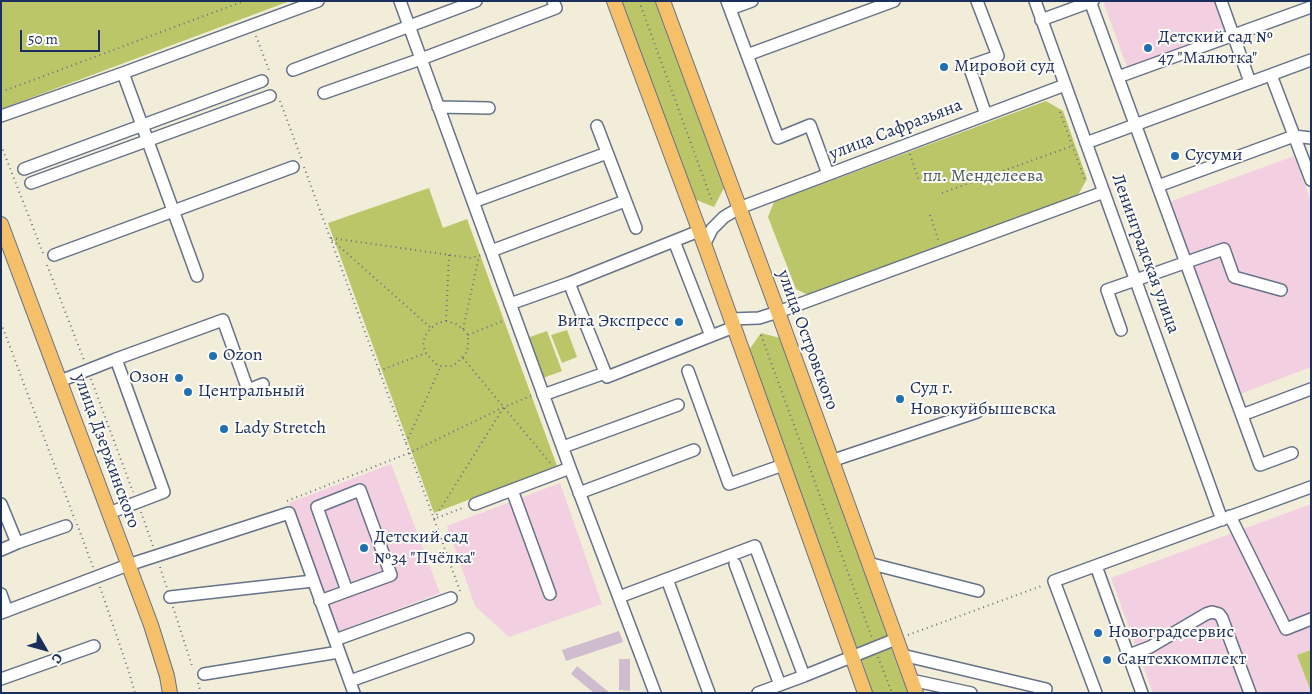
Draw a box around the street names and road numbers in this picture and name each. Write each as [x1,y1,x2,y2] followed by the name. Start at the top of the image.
[826,95,966,165] street label: улица Сафразьяна
[1106,171,1184,337] street label: Ленинградская улица
[772,267,842,413] street label: улица Островского
[68,371,144,531] street label: улица Дзержинского

